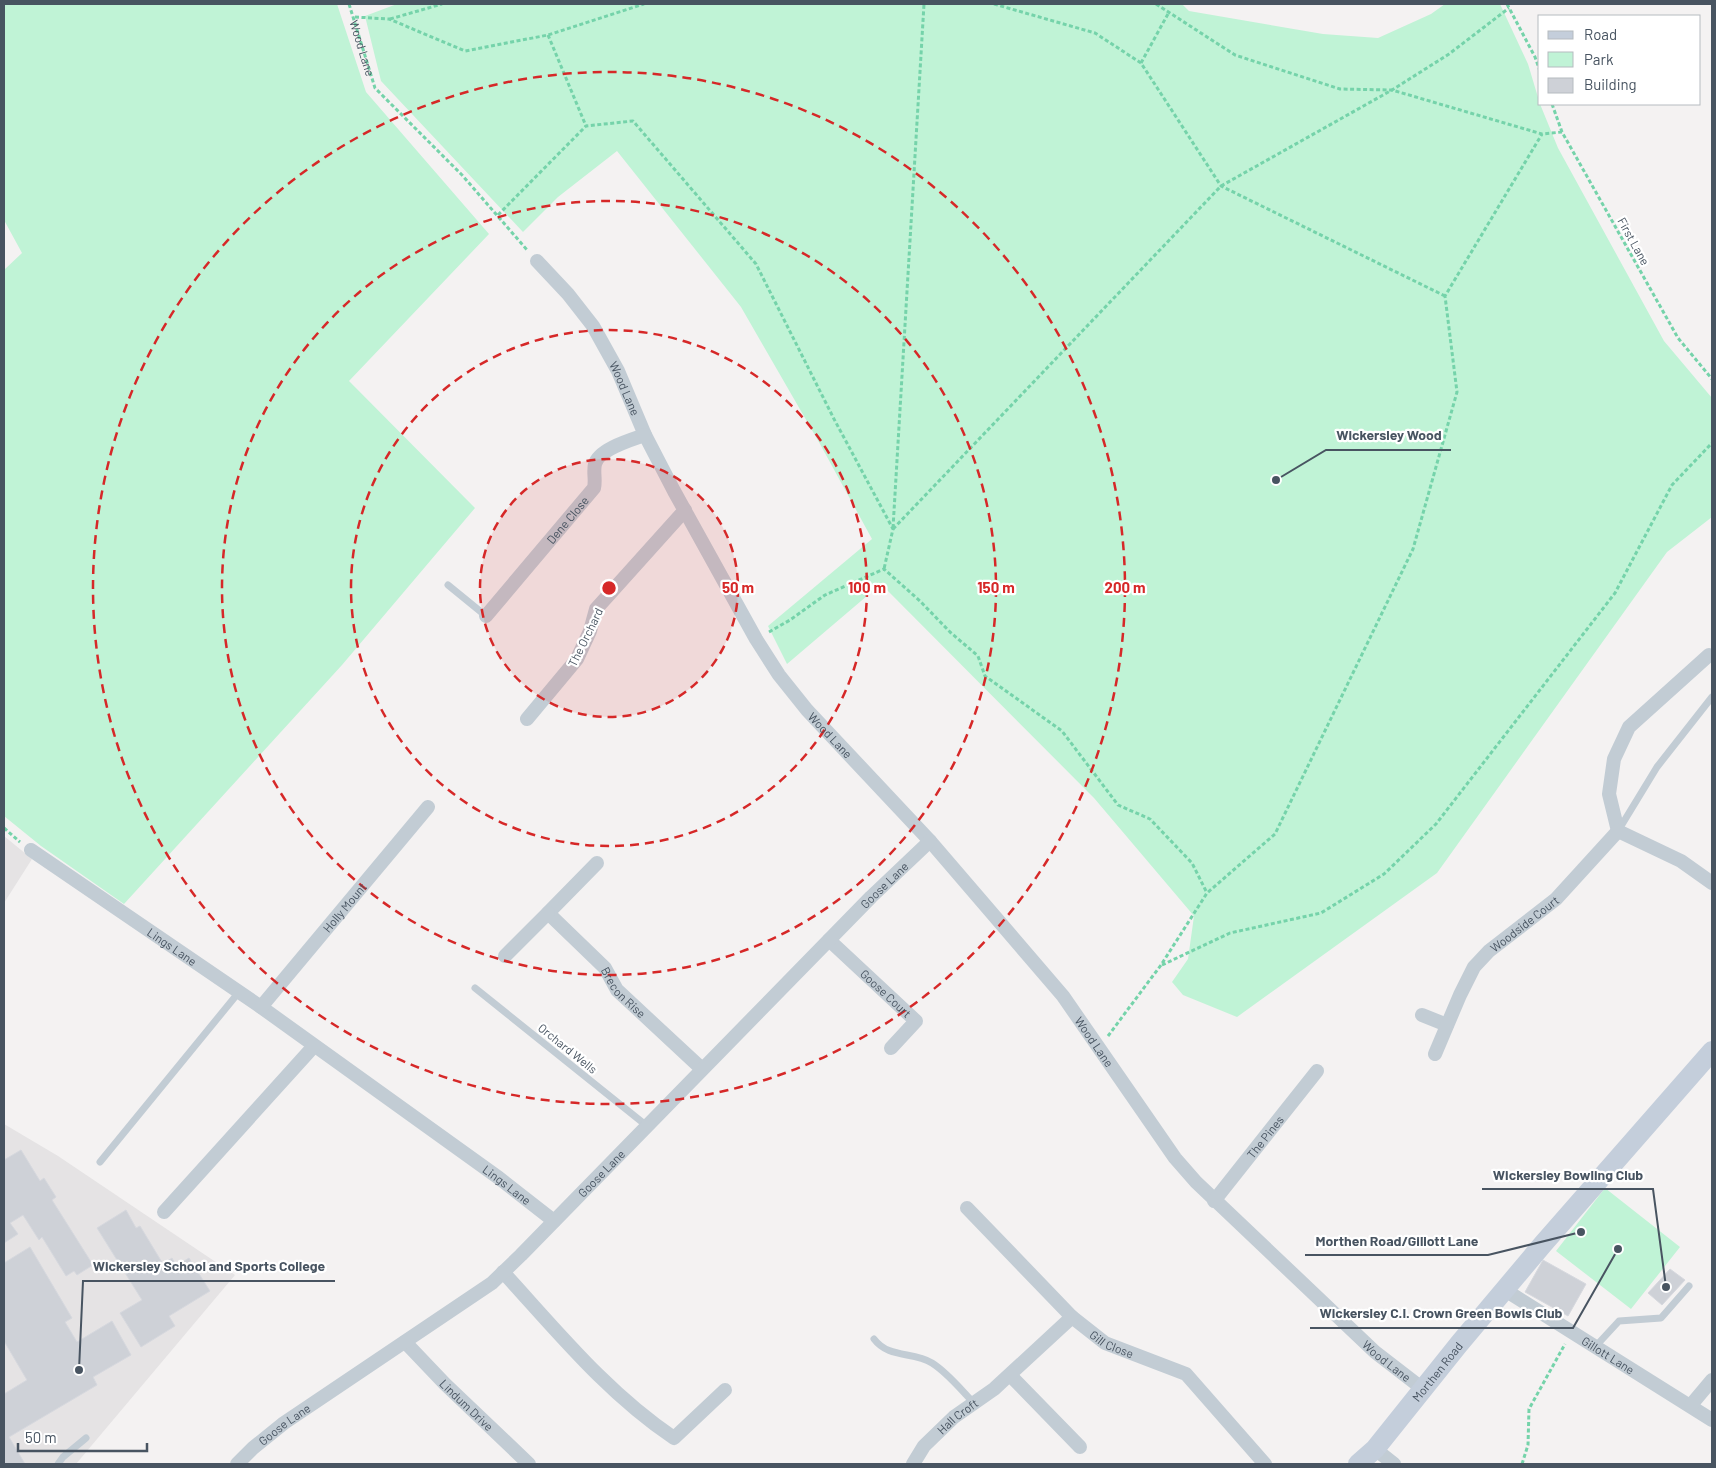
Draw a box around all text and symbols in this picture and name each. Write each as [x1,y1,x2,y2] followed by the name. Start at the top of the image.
[1538,15,1701,105] legend
[347,18,378,78] street label: Wood Lane
[1584,25,1617,43] text: Road
[1584,50,1614,68] text: Park
[1584,75,1637,93] text: Building
[1615,215,1653,267] street label: First Lane
[607,359,643,418] street label: Wood Lane
[1326,421,1451,450] callout: Wickersley Wood
[1336,426,1442,443] text: Wickersley Wood
[543,493,591,546] street label: Dene Close
[722,578,754,596] text: 50 m
[848,578,886,596] text: 100 m
[977,578,1015,596] text: 150 m
[1104,578,1146,596] text: 200 m
[600,579,618,597] centre of rings
[565,605,605,669] street label: The Orchard
[806,709,855,761] street label: Wood Lane
[857,859,911,911] street label: Goose Lane
[320,880,369,935] street label: Holly Mount
[1487,893,1561,955] street label: Woodside Court
[145,925,200,968] street label: Lings Lane
[599,964,649,1020] street label: Brecon Rise
[858,966,914,1020] street label: Goose Court
[1072,1014,1117,1069] street label: Wood Lane
[536,1020,600,1076] street label: Orchard Wells
[1244,1112,1286,1161] street label: The Pines
[575,1146,627,1200] street label: Goose Lane
[1482,1160,1653,1189] callout: Wickersley Bowling Club
[480,1162,534,1207] street label: Lings Lane
[1493,1166,1643,1183] text: Wickersley Bowling Club
[1305,1226,1488,1255] callout: Morthen Road/Gillott Lane
[1316,1232,1479,1249] text: Morthen Road/Gillott Lane
[83,1252,335,1281] callout: Wickersley School and Sports College
[93,1257,326,1274] text: Wickersley School and Sports College
[1310,1299,1573,1328] callout: Wickersley C.I. Crown Green Bowls Club
[1320,1304,1563,1321] text: Wickersley C.I. Crown Green Bowls Club
[1087,1327,1136,1360] street label: Gill Close
[1579,1333,1637,1377] street label: Gillott Lane
[1360,1337,1414,1384] street label: Wood Lane
[1409,1339,1465,1404] street label: Morthen Road
[437,1376,496,1433] street label: Lindum Drive
[934,1395,981,1437] street label: Hall Croft
[256,1400,313,1448] street label: Goose Lane
[18,1420,146,1452] scale bar
[25,1428,57,1446] text: 50 m

